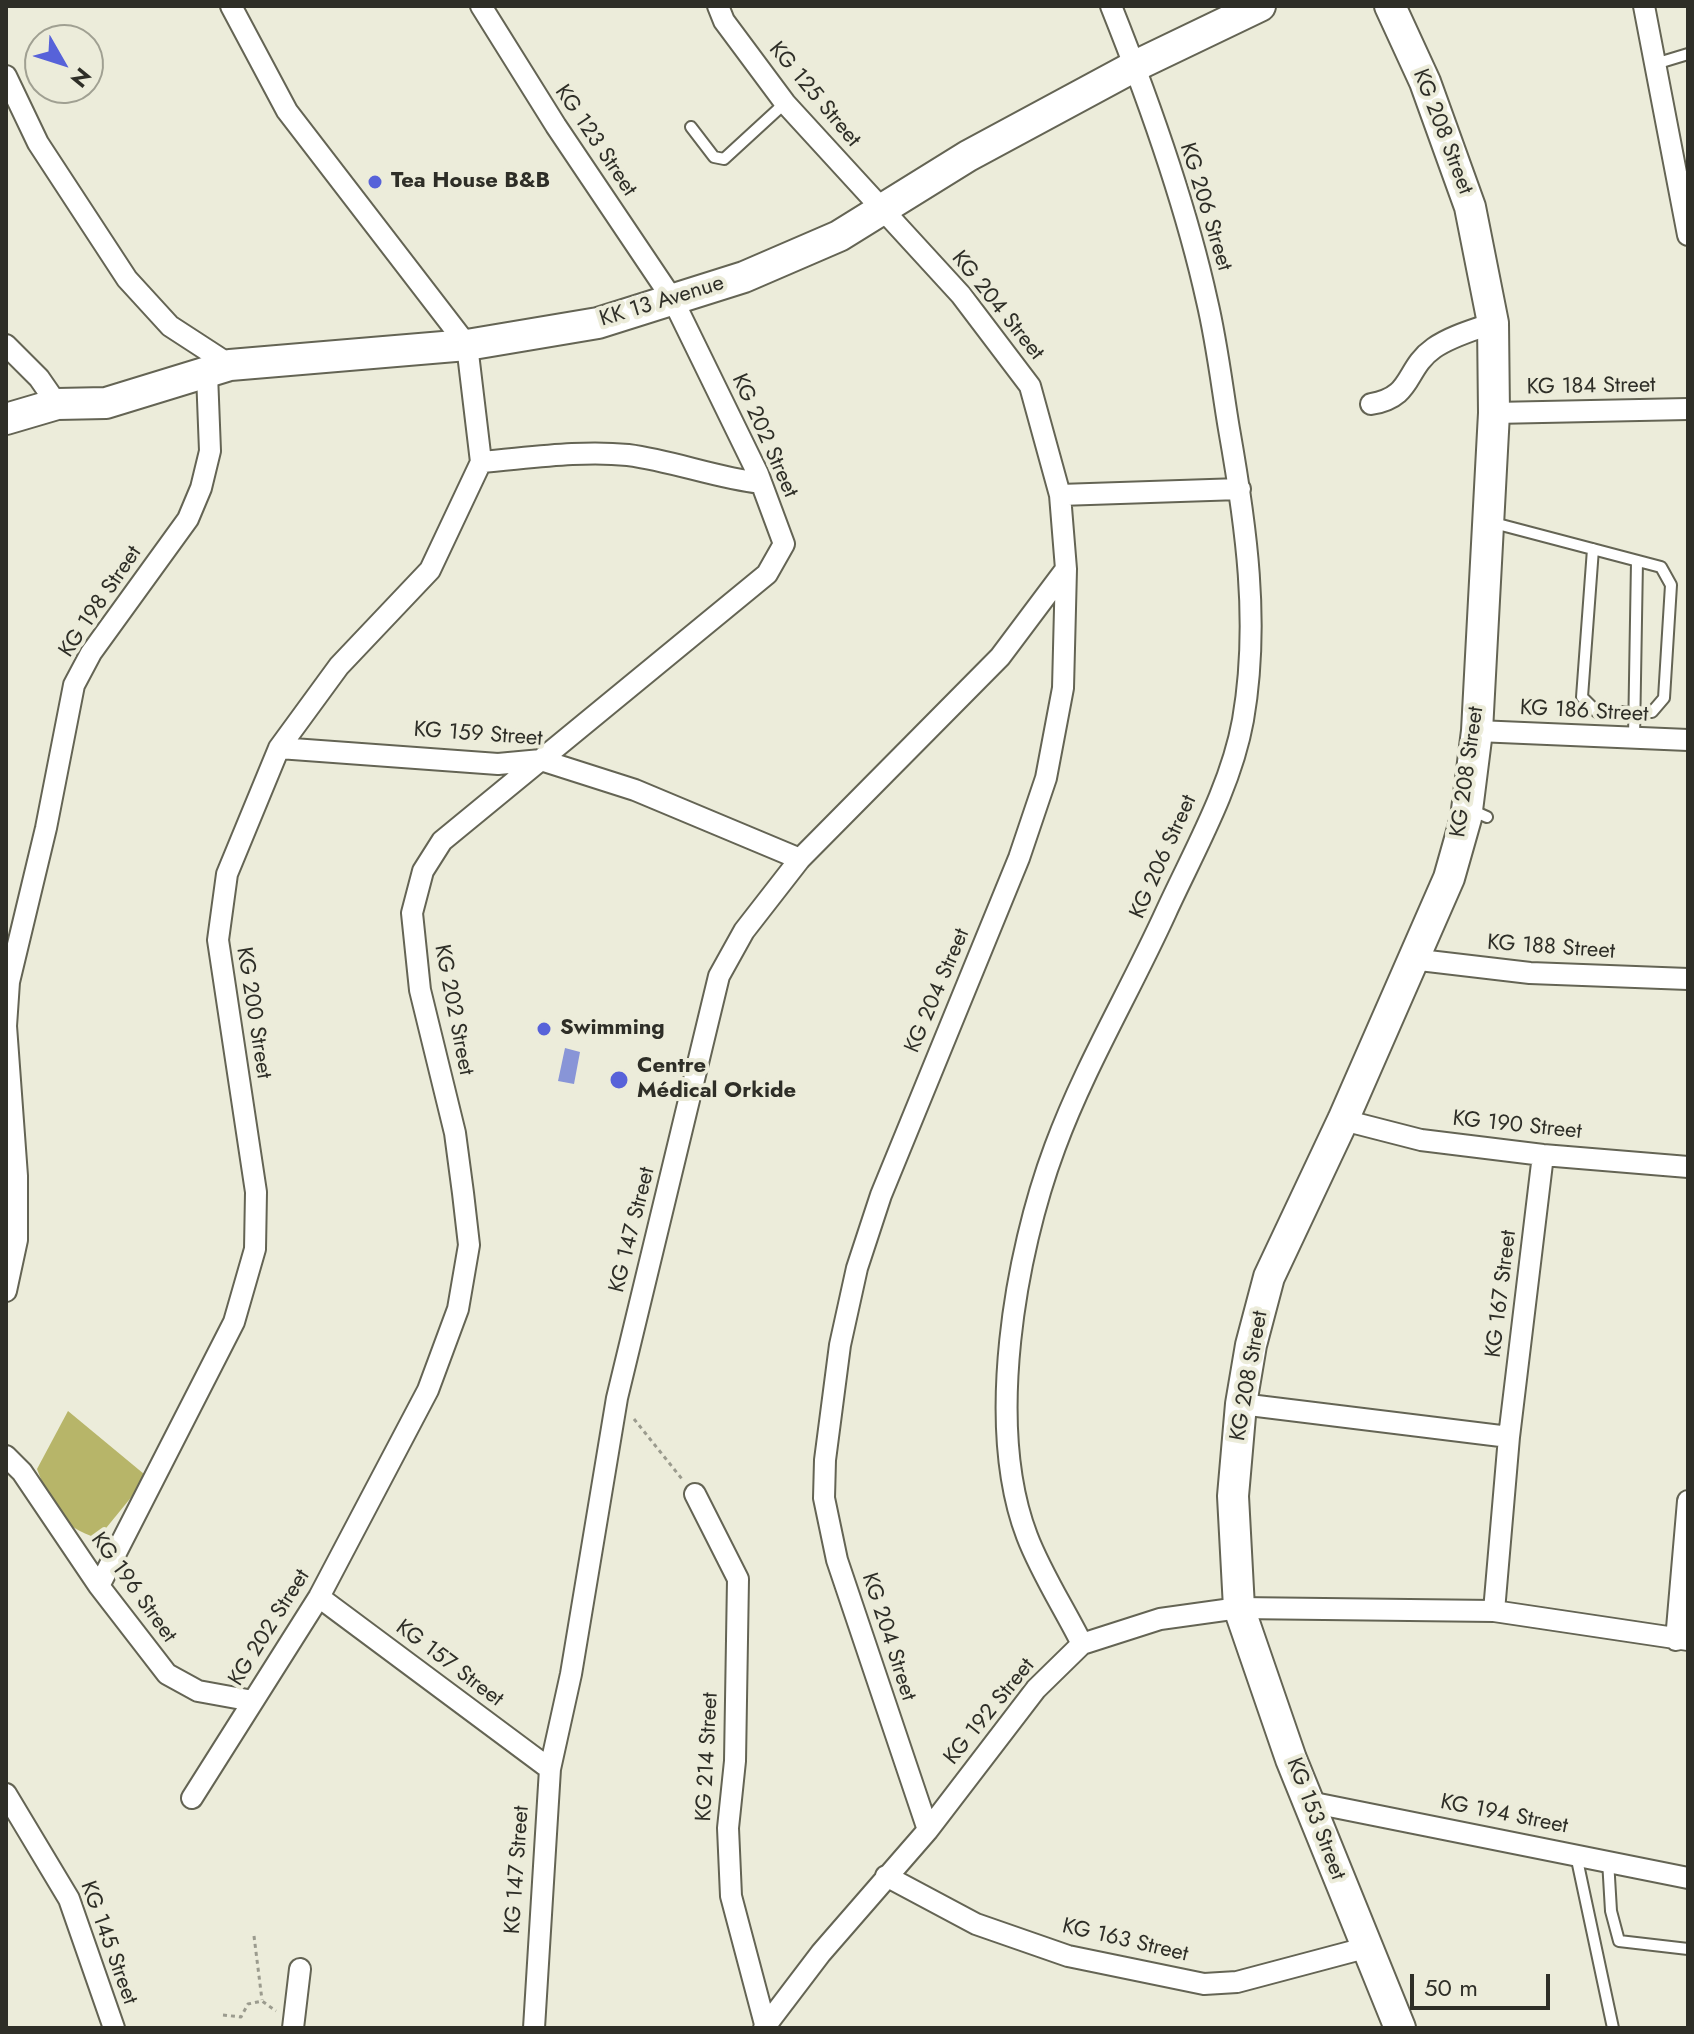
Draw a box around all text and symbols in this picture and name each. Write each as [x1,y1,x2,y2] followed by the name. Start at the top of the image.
[24,24,104,104] north arrow
[762,37,866,153] street label: KG 125 Street
[63,61,99,95] text: N
[1406,66,1478,198] street label: KG 208 Street
[548,80,642,202] street label: KG 123 Street
[1173,140,1237,274] street label: KG 206 Street
[391,169,550,195] place label: Tea House B&B
[366,173,384,191] marker: Tea House B&B
[945,246,1049,366] street label: KG 204 Street
[597,271,727,333] street label: KK 13 Avenue
[725,370,803,502] street label: KG 202 Street
[1526,373,1656,401] street label: KG 184 Street
[54,541,148,663] street label: KG 198 Street
[1519,695,1649,729] street label: KG 186 Street
[1446,705,1490,839] street label: KG 208 Street
[413,717,543,753] street label: KG 159 Street
[1125,791,1203,923] street label: KG 206 Street
[900,925,976,1057] street label: KG 204 Street
[1486,930,1616,966] street label: KG 188 Street
[427,943,479,1077] street label: KG 202 Street
[230,945,276,1081] street label: KG 200 Street
[560,1016,665,1042] place label: Swimming
[535,1020,553,1038] marker: Swimming
[637,1054,796,1106] place label: Centre Médical Orkide
[608,1069,630,1091] marker: Centre Médical Orkide
[1451,1106,1583,1146] street label: KG 190 Street
[605,1165,661,1295] street label: KG 147 Street
[1481,1229,1523,1359] street label: KG 167 Street
[1226,1309,1274,1443] street label: KG 208 Street
[84,1528,182,1648] street label: KG 196 Street
[224,1565,316,1691] street label: KG 202 Street
[855,1570,921,1704] street label: KG 204 Street
[390,1615,508,1713] street label: KG 157 Street
[939,1654,1041,1770] street label: KG 192 Street
[691,1692,725,1822] street label: KG 214 Street
[1280,1754,1350,1884] street label: KG 153 Street
[1438,1790,1570,1840] street label: KG 194 Street
[500,1805,536,1935] street label: KG 147 Street
[74,1878,142,2008] street label: KG 145 Street
[1059,1914,1191,1968] street label: KG 163 Street
[1414,1958,1554,2008] scale bar
[1424,1970,1478,2005] text: 50 m

